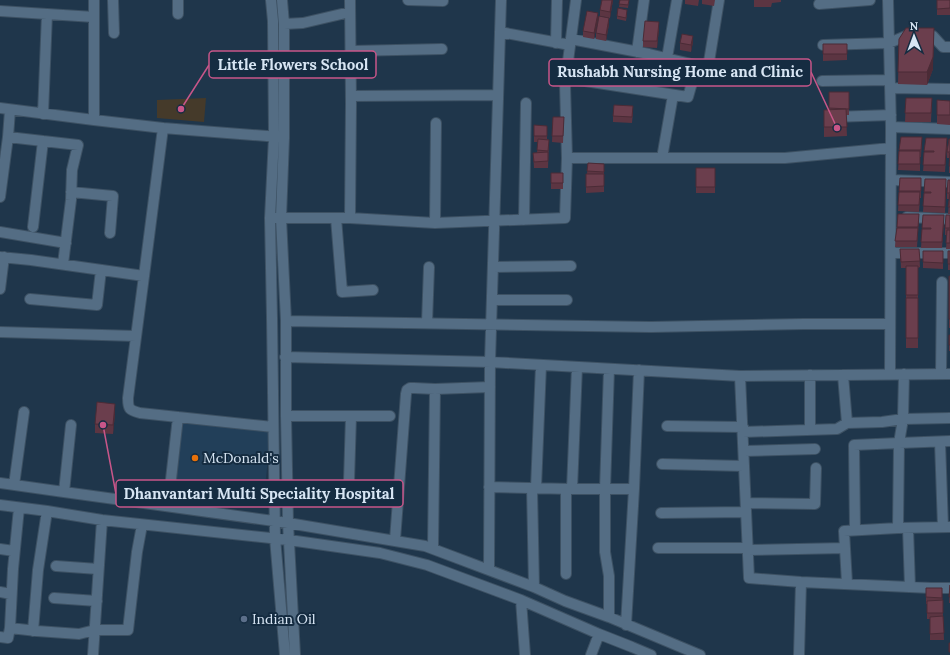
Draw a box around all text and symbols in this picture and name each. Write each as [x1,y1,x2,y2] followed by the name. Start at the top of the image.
[894,16,934,56] north arrow
[909,19,919,33] text: N
[209,51,376,78] callout: Little Flowers School
[218,55,369,74] text: Little Flowers School
[549,59,811,86] callout: Rushabh Nursing Home and Clinic
[557,62,803,81] text: Rushabh Nursing Home and Clinic
[203,449,279,467] place label: McDonald's
[190,453,200,463] marker: McDonald's
[116,480,403,507] callout: Dhanvantari Multi Speciality Hospital
[124,484,395,503] text: Dhanvantari Multi Speciality Hospital
[252,610,316,628] place label: Indian Oil
[239,614,249,624] marker: Indian Oil

